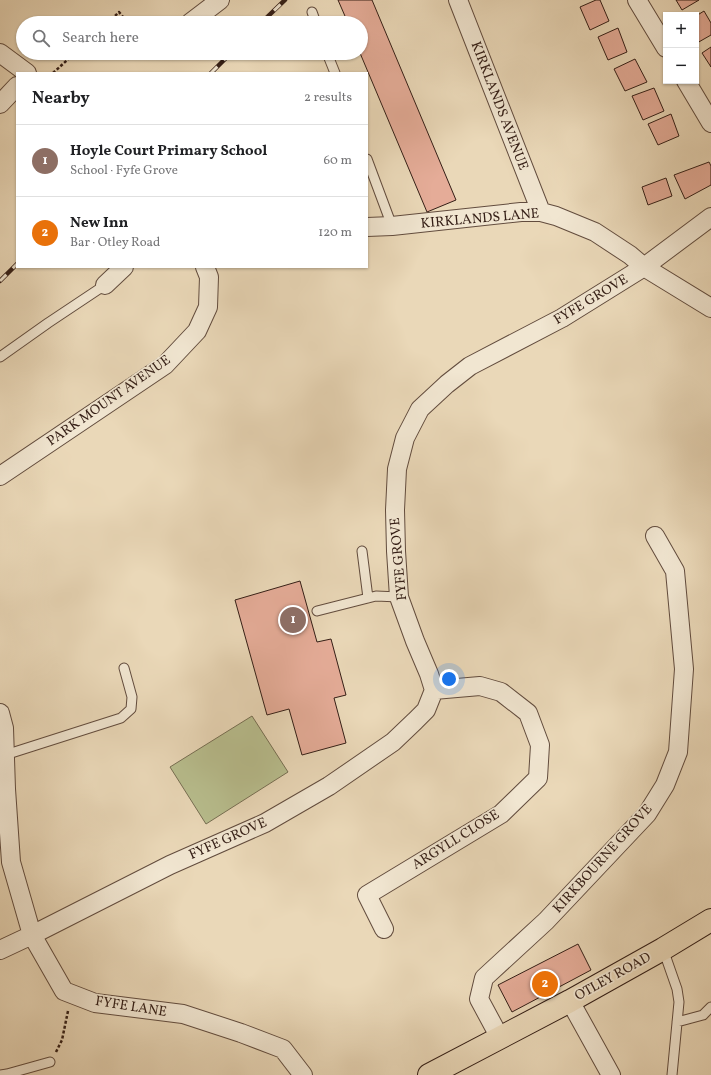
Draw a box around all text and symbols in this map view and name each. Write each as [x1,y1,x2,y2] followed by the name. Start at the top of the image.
[663,12,699,84] map controls
[663,12,699,48] button: +
[16,16,368,60] search box
[30,27,52,49] icon: search
[62,28,139,49] text: Search here
[466,39,532,173] street label: KIRKLANDS AVENUE
[663,48,699,84] button: −
[32,87,90,110] text: Nearby
[304,89,352,107] text: 2 results
[70,141,267,162] text: Hoyle Court Primary School
[42,152,48,170] text: 1
[324,152,352,170] text: 60 m
[70,162,178,180] text: School · Fyfe Grove
[420,204,540,234] street label: KIRKLANDS LANE
[70,213,128,234] text: New Inn
[42,224,48,242] text: 2
[318,224,352,242] text: 120 m
[70,234,160,252] text: Bar · Otley Road
[550,270,632,330] street label: FYFE GROVE
[43,351,175,451] street label: PARK MOUNT AVENUE
[386,517,412,601] street label: FYFE GROVE
[280,605,306,635] pin: 1
[439,669,459,689] your location
[549,800,657,918] street label: KIRKBOURNE GROVE
[409,805,503,875] street label: ARGYLL CLOSE
[186,813,270,865] street label: FYFE GROVE
[571,948,655,1006] street label: OTLEY ROAD
[532,969,558,999] pin: 2
[94,992,168,1022] street label: FYFE LANE

